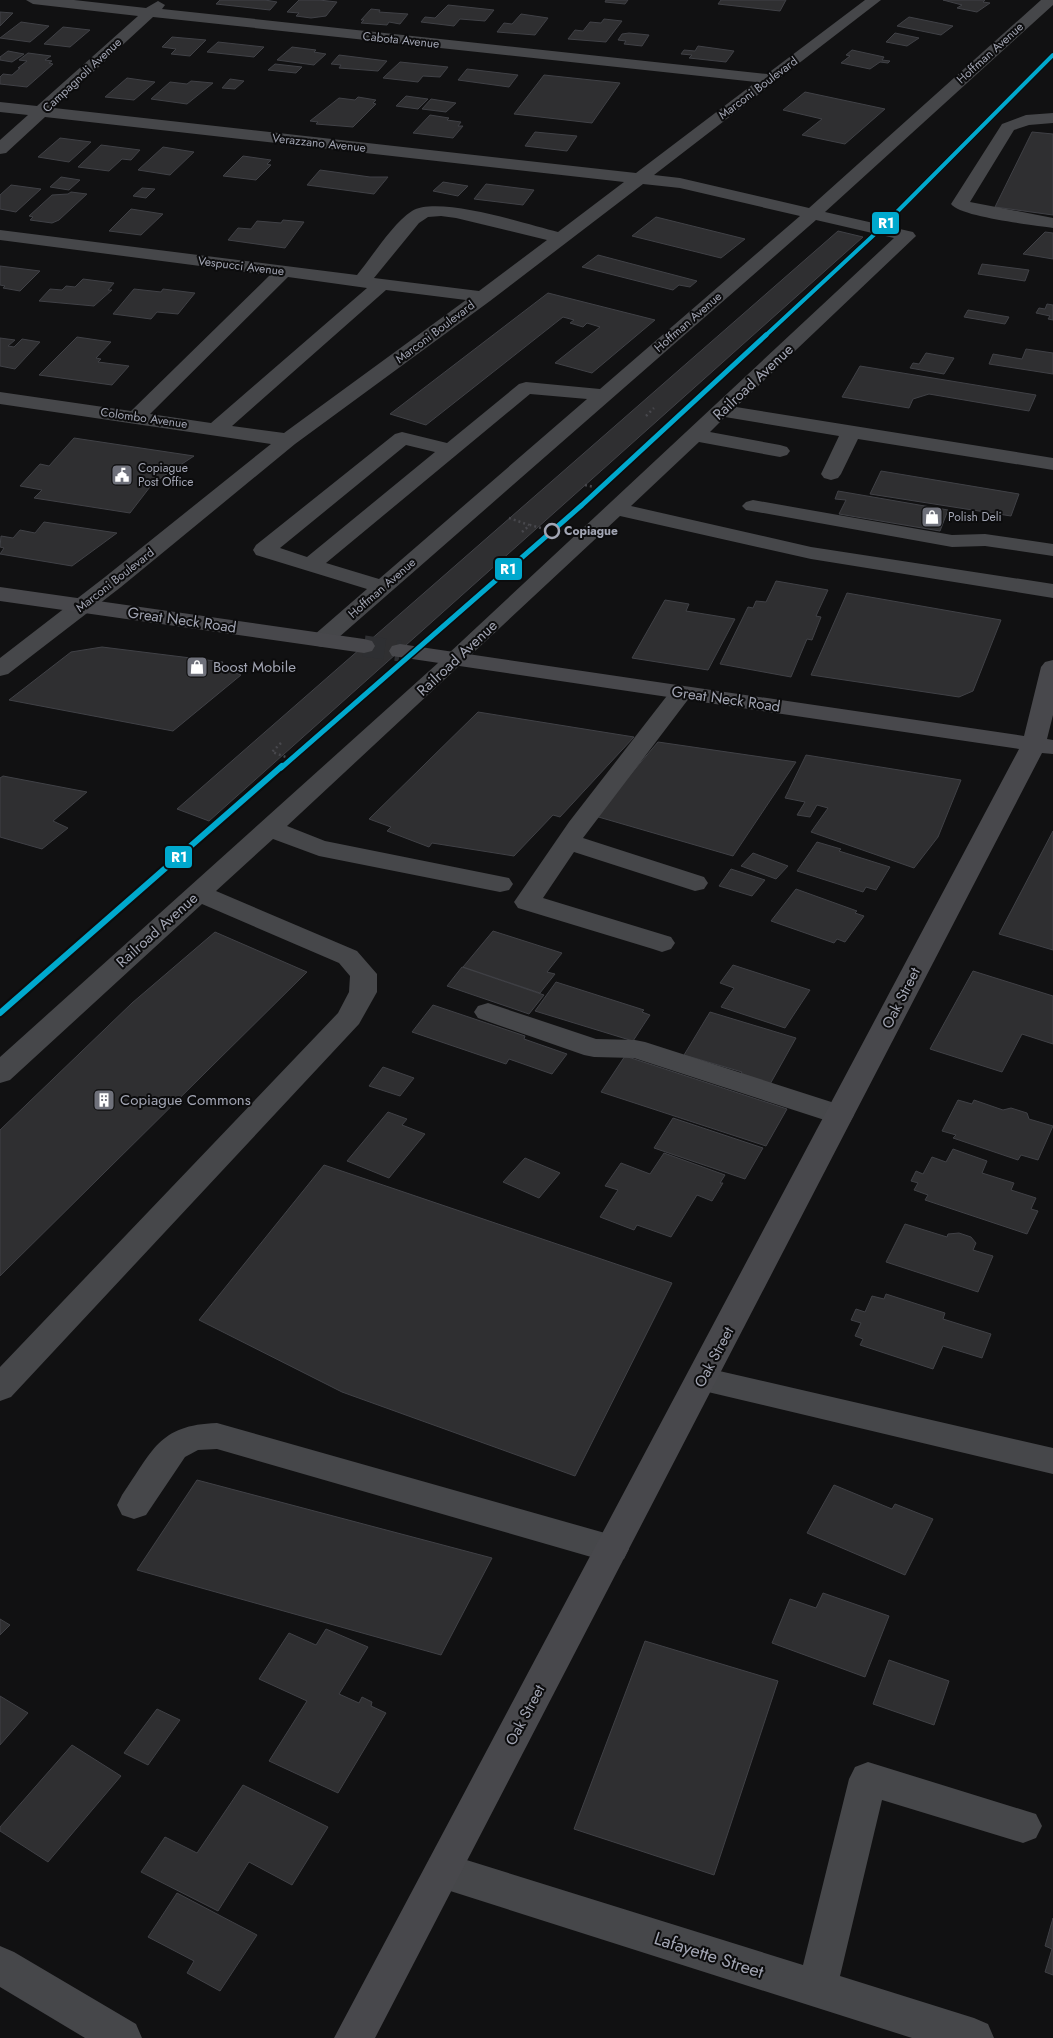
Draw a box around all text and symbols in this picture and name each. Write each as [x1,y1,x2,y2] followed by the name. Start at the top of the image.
[953,18,1027,88] street label: Hoffman Avenue
[362,27,440,53] street label: Cabota Avenue
[38,33,126,117] street label: Campagnoli Avenue
[715,52,801,124] street label: Marconi Boulevard
[271,129,367,157] street label: Verazzano Avenue
[871,211,900,235] line badge: R1
[878,213,894,233] text: R1
[197,252,285,280] street label: Vespucci Avenue
[650,288,726,356] street label: Hoffman Avenue
[392,296,478,368] street label: Marconi Boulevard
[708,339,798,425] street label: Railroad Avenue
[99,403,189,433] street label: Colombo Avenue
[138,459,193,491] place label: Copiague Post Office
[110,463,134,487] public building icon: Copiague Post Office
[920,505,944,529] shop icon: Polish Deli
[948,508,1002,526] place label: Polish Deli
[564,522,618,540] place label: Copiague
[544,523,560,539] marker: Copiague
[72,544,158,616] street label: Marconi Boulevard
[344,554,420,622] street label: Hoffman Avenue
[494,557,523,581] line badge: R1
[500,559,516,579] text: R1
[126,601,238,639] street label: Great Neck Road
[412,615,502,701] street label: Railroad Avenue
[185,655,209,679] shop icon: Boost Mobile
[213,656,296,678] place label: Boost Mobile
[670,680,782,718] street label: Great Neck Road
[164,845,193,869] line badge: R1
[171,847,187,867] text: R1
[111,887,203,973] street label: Railroad Avenue
[876,963,926,1032] street label: Oak Street
[92,1088,116,1112] building icon: Copiague Commons
[120,1089,251,1111] place label: Copiague Commons
[689,1322,739,1391] street label: Oak Street
[500,1680,550,1749] street label: Oak Street
[651,1925,768,1985] street label: Lafayette Street

